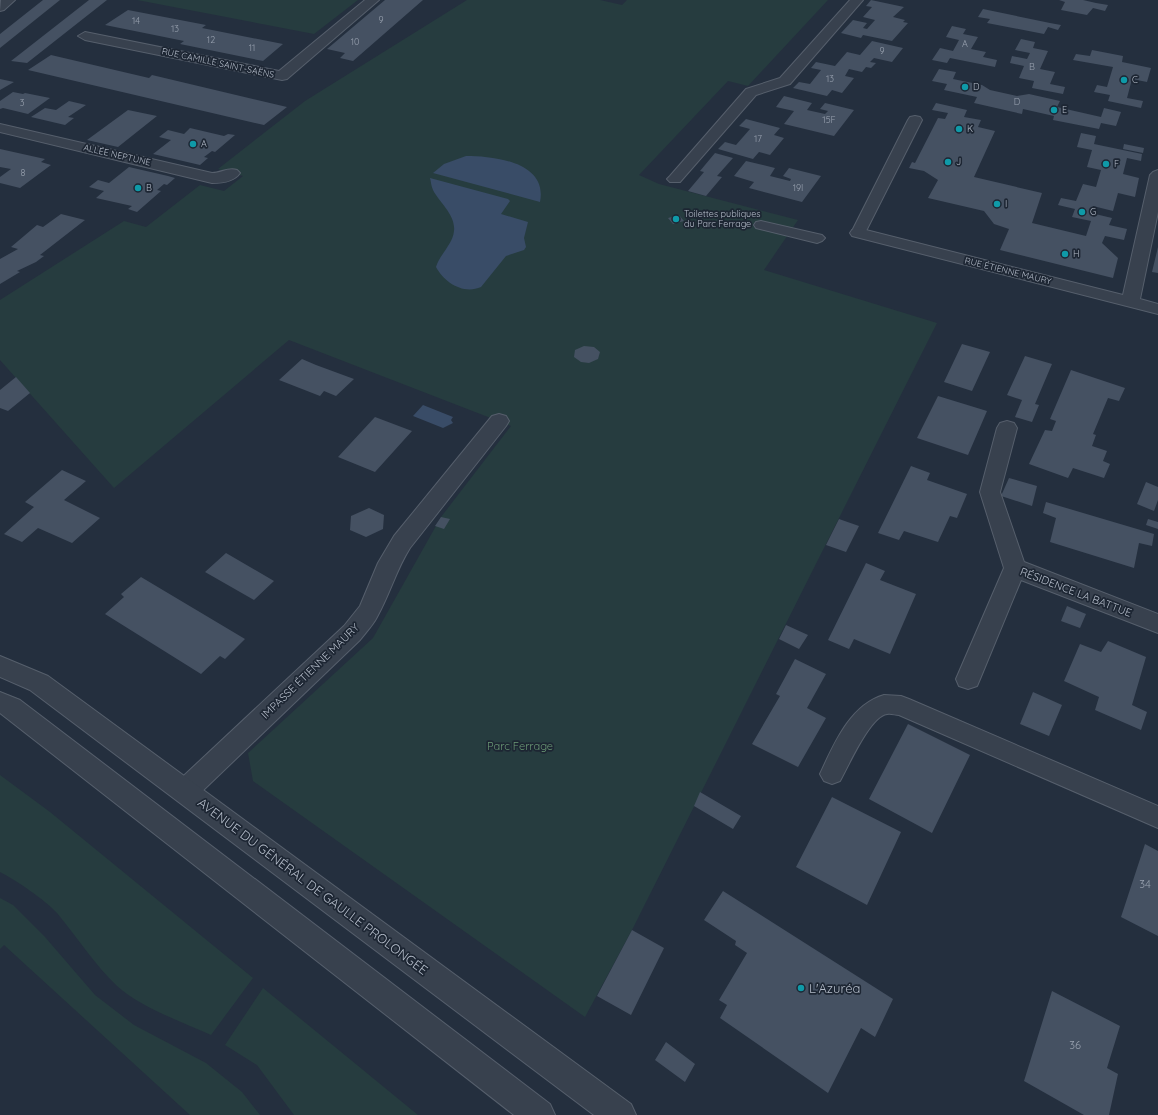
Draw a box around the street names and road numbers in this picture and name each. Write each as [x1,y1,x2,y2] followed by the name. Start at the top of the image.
[161,45,275,80] street label: RUE CAMILLE SAINT-SAËNS
[82,141,152,168] street label: ALLÉE NEPTUNE
[964,254,1053,287] street label: RUE ÉTIENNE MAURY
[1018,564,1134,620] street label: RÉSIDENCE LA BATTUE
[258,620,362,722] street label: IMPASSE ÉTIENNE MAURY
[195,794,431,978] street label: AVENUE DU GÉNÉRAL DE GAULLE PROLONGÉE

